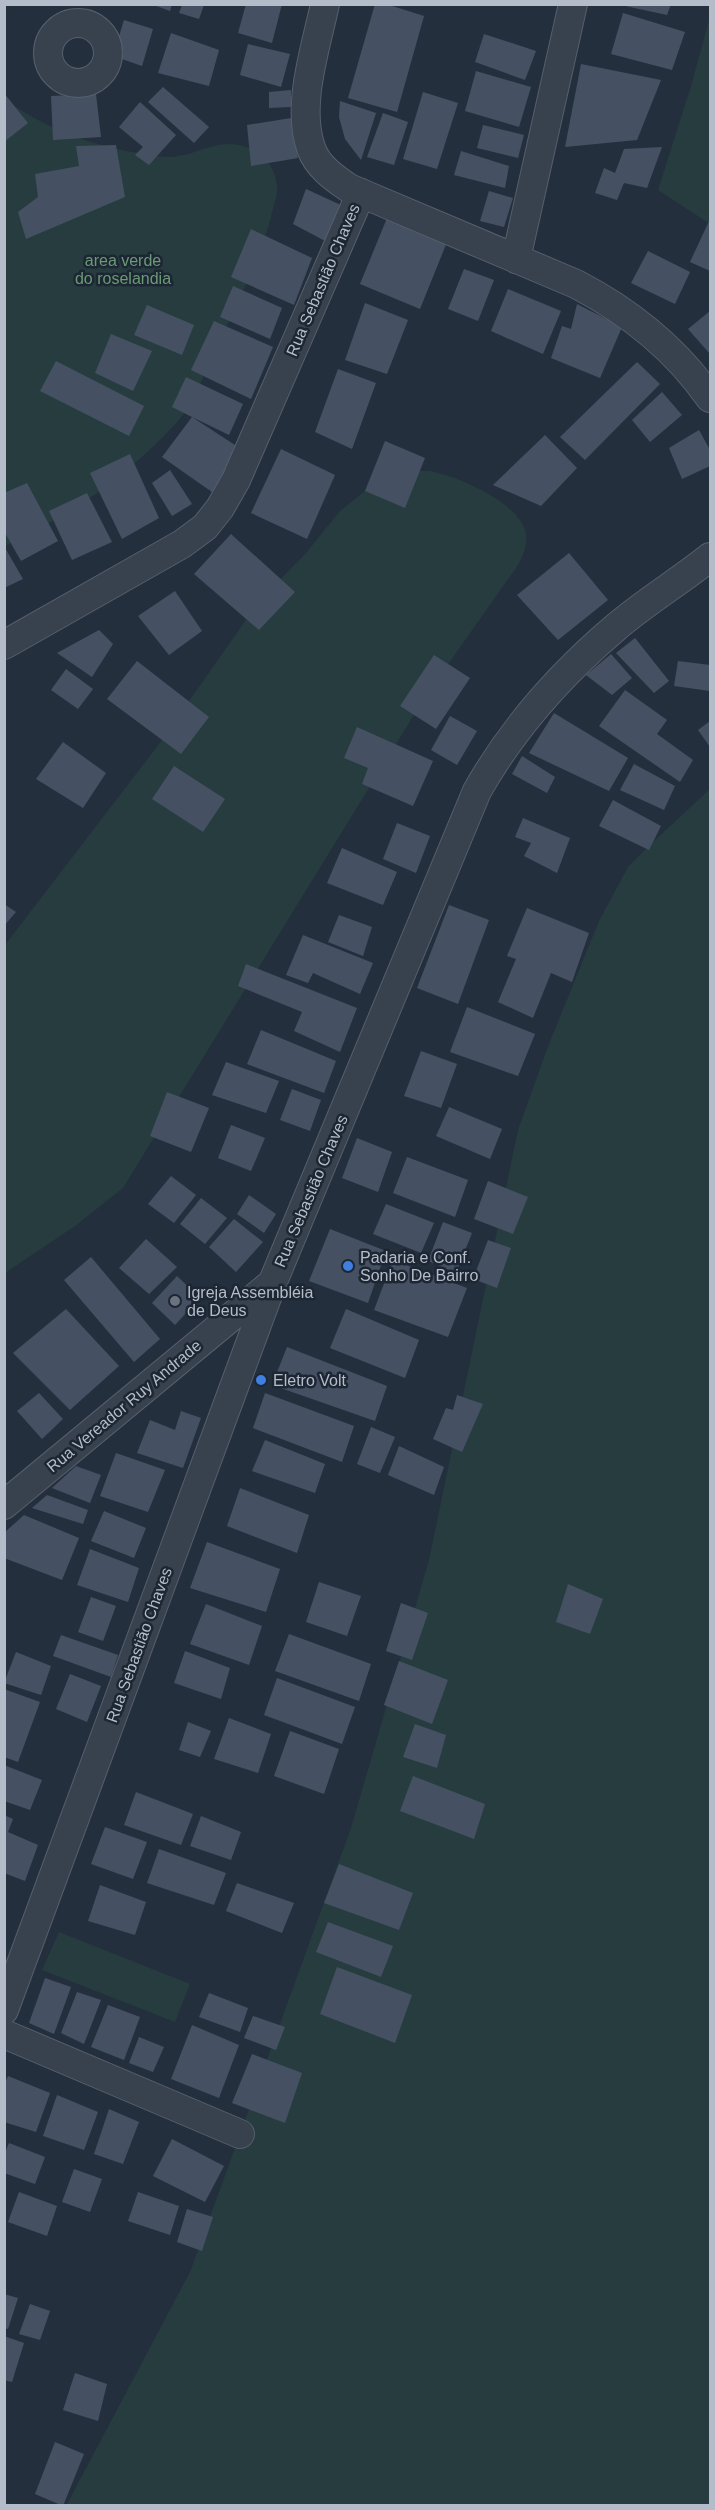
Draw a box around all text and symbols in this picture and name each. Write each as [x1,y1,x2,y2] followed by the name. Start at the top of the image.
[283,201,363,359] street label: Rua Sebastião Chaves
[75,252,171,287] park label: area verde do roselandia
[271,1112,351,1270] street label: Rua Sebastião Chaves
[360,1249,478,1284] place label: Padaria e Conf. Sonho De Bairro
[341,1259,355,1273] marker: Padaria e Conf. Sonho De Bairro
[187,1284,313,1319] place label: Igreja Assembléia de Deus
[168,1294,182,1308] marker: Igreja Assembléia de Deus
[44,1337,204,1475] street label: Rua Vereador Ruy Andrade
[273,1372,346,1389] place label: Eletro Volt
[254,1373,268,1387] marker: Eletro Volt
[103,1565,175,1725] street label: Rua Sebastião Chaves

